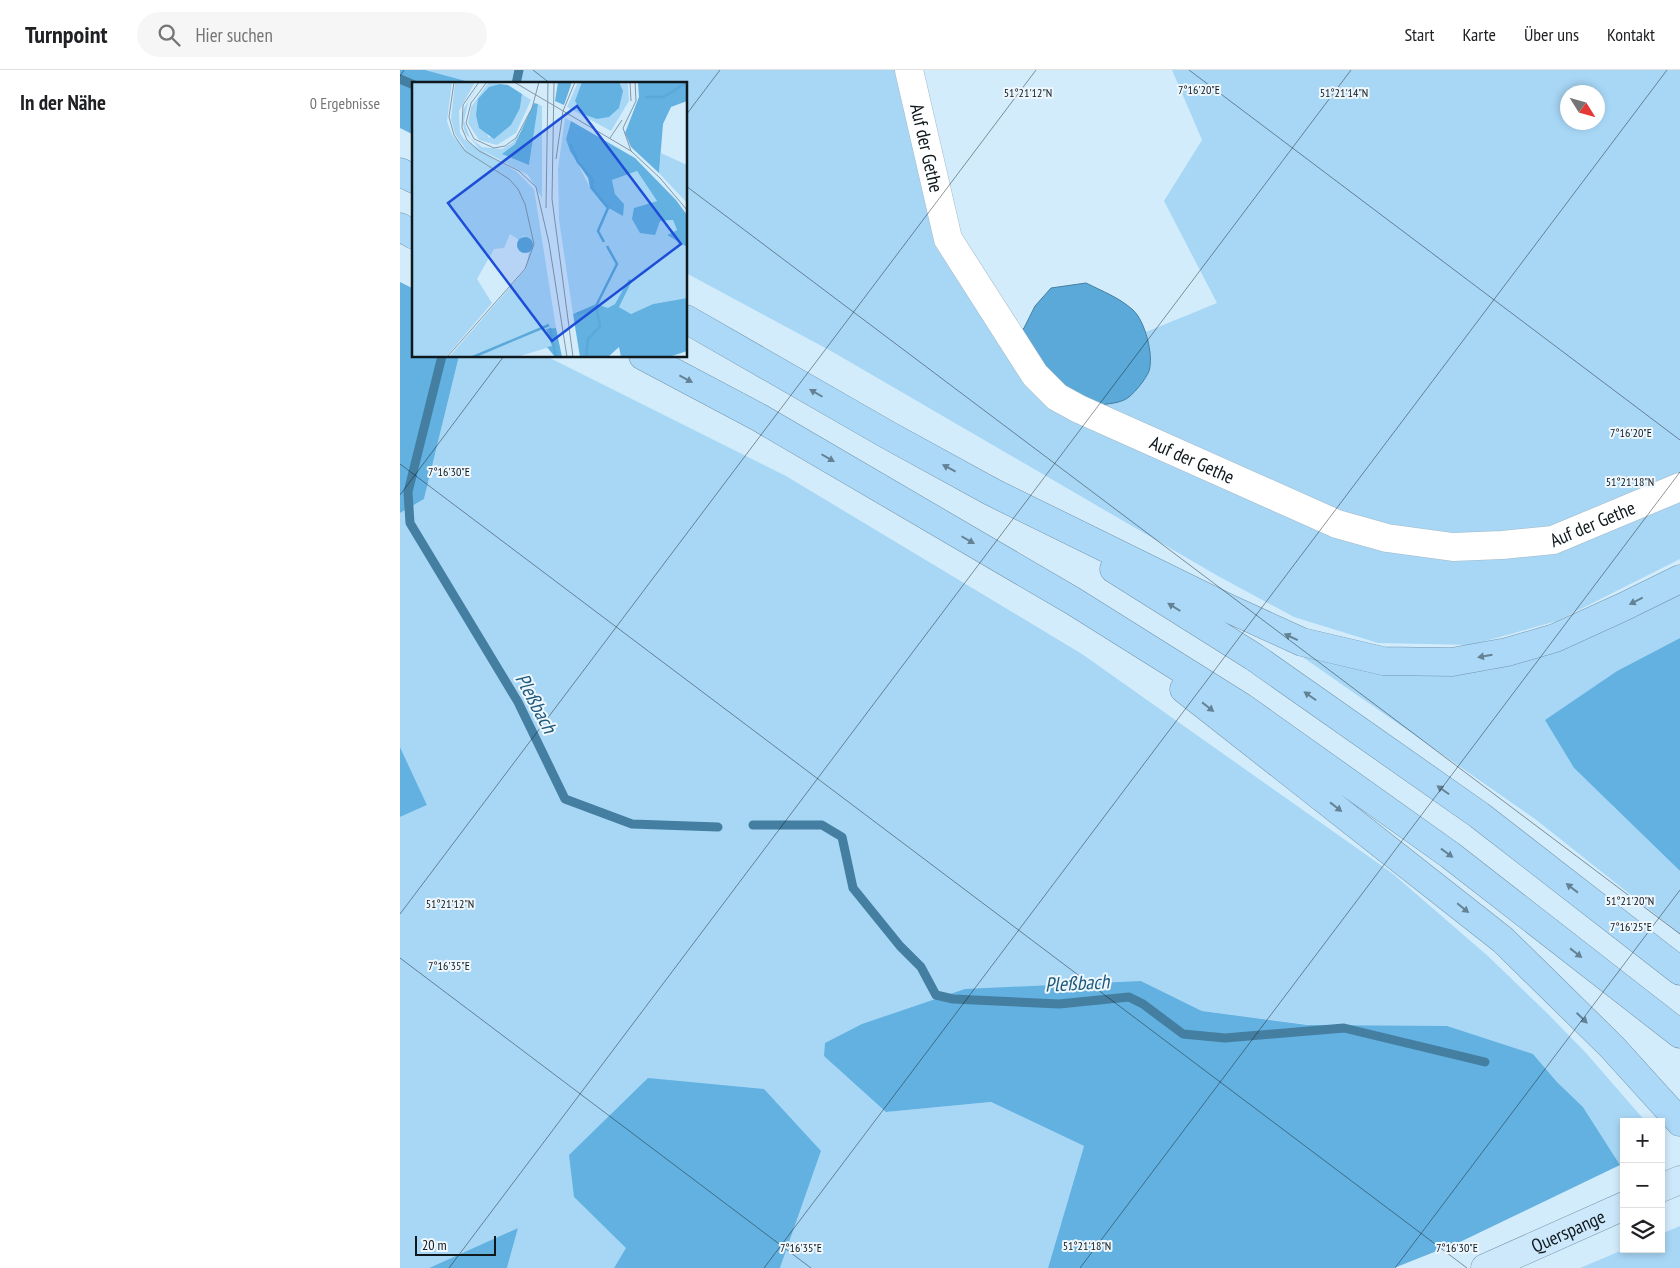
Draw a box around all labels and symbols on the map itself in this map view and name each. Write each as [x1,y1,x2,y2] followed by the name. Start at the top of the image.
[412,82,688,358] inset map
[1178,82,1220,97] text: 7°16'20"E
[1004,85,1052,100] text: 51°21'12"N
[1320,85,1368,100] text: 51°21'14"N
[1560,85,1605,130] north arrow
[905,101,949,195] street label: Auf der Gethe
[679,375,693,383] one-way arrow
[809,389,822,398] one-way arrow
[1610,425,1652,440] text: 7°16'20"E
[1146,430,1238,489] street label: Auf der Gethe
[821,454,836,462] one-way arrow
[428,464,470,479] text: 7°16'30"E
[942,464,957,472] one-way arrow
[1606,474,1654,489] text: 51°21'18"N
[1546,495,1639,552] street label: Auf der Gethe
[961,536,976,544] one-way arrow
[1629,597,1644,605] one-way arrow
[1168,602,1181,611] one-way arrow
[1284,633,1298,641] one-way arrow
[1476,653,1492,661] one-way arrow
[509,669,563,739] water label: Pleßbach
[1303,691,1317,701] one-way arrow
[1201,702,1215,712] one-way arrow
[1436,785,1450,795] one-way arrow
[1329,802,1342,813] one-way arrow
[1440,848,1453,859] one-way arrow
[1565,883,1579,893] one-way arrow
[1606,893,1654,908] text: 51°21'20"N
[426,896,474,911] text: 51°21'12"N
[1456,903,1469,914] one-way arrow
[1610,919,1652,934] text: 7°16'25"E
[1569,948,1582,958] one-way arrow
[428,958,470,973] text: 7°16'35"E
[1044,968,1111,998] water label: Pleßbach
[1576,1012,1588,1024] one-way arrow
[1527,1204,1609,1258] street label: Querspange
[415,1233,496,1256] scale bar
[1063,1238,1111,1253] text: 51°21'18"N
[780,1240,822,1255] text: 7°16'35"E
[1436,1240,1478,1255] text: 7°16'30"E

